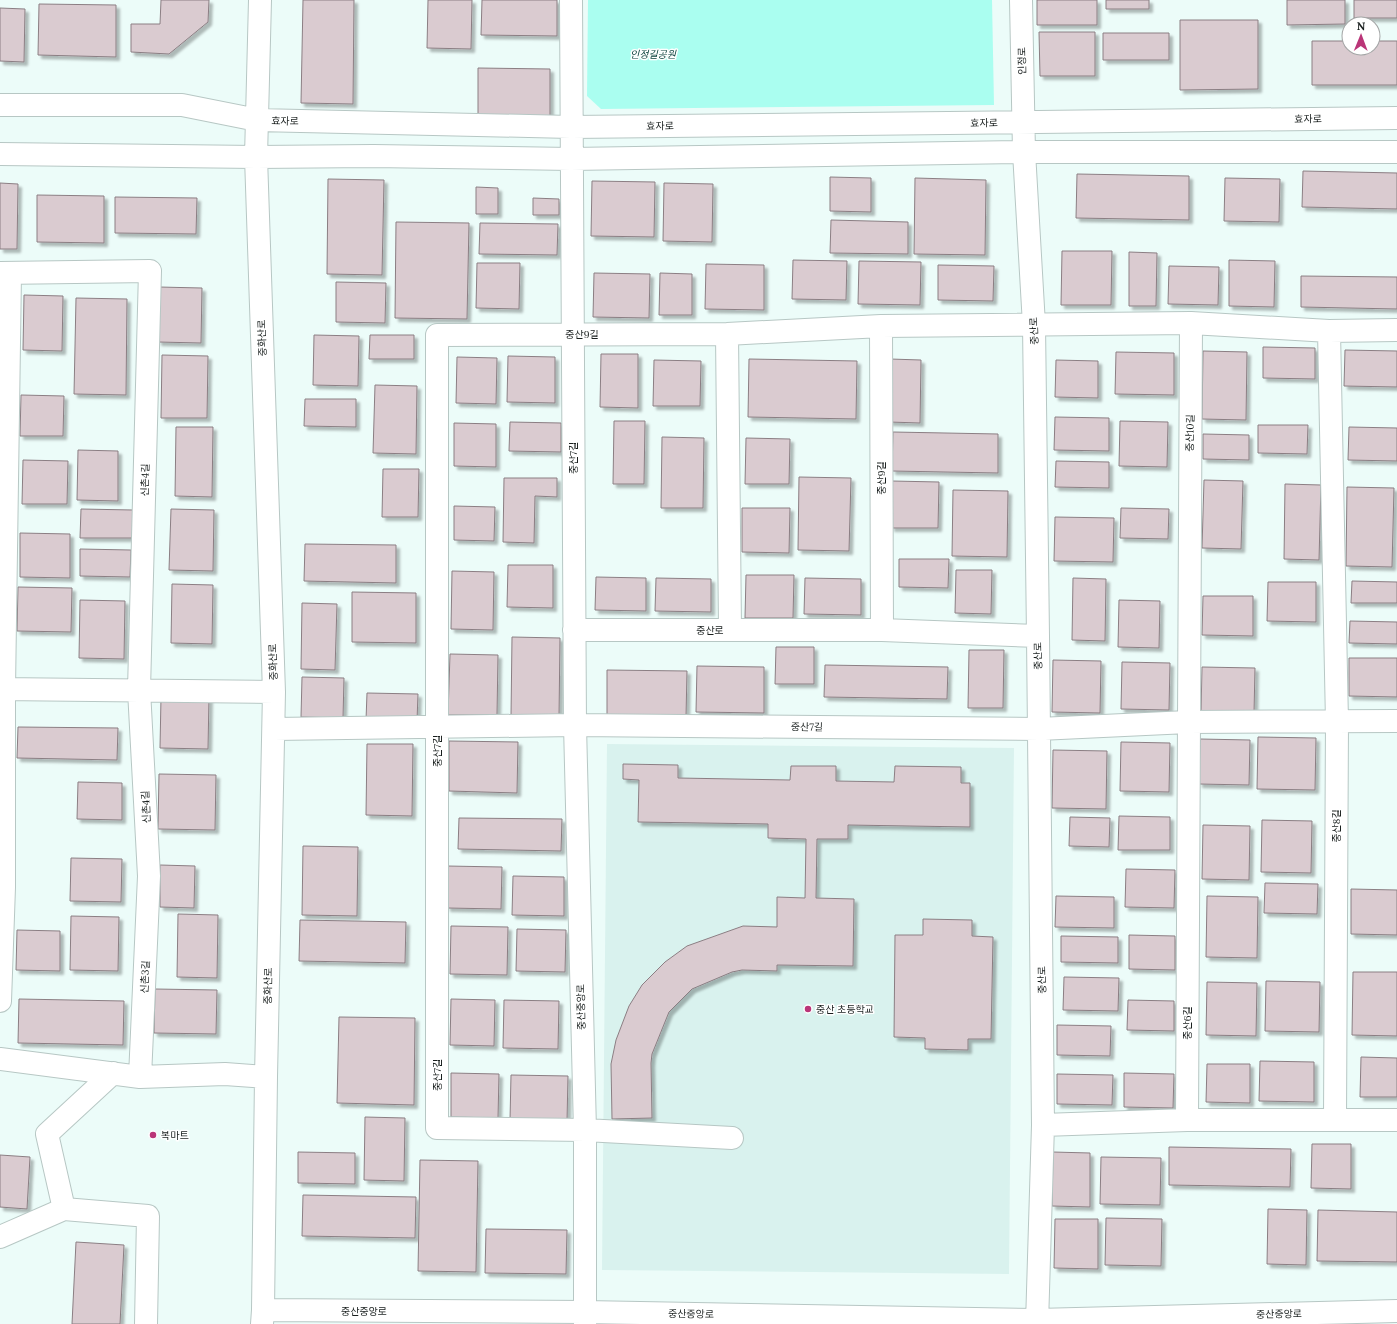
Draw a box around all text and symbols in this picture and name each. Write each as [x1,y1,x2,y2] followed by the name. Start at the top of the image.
[1341,16,1381,56] north arrow
[1357,19,1366,33] text: N
[1015,47,1029,75] street label: 인정로
[630,48,677,61] park label: 인정길공원
[1294,112,1322,126] street label: 효자로
[271,114,299,128] street label: 효자로
[970,116,998,130] street label: 효자로
[646,119,674,133] street label: 효자로
[1027,317,1041,345] street label: 중산로
[255,319,269,357] street label: 중화산로
[565,328,599,341] street label: 중산9길
[1183,414,1197,452] street label: 중산10길
[567,442,580,474] street label: 중산7길
[875,461,888,495] street label: 중산9길
[138,463,152,497] street label: 신촌4길
[696,624,724,637] street label: 중산로
[1031,642,1045,670] street label: 중산로
[266,643,280,681] street label: 중화산로
[791,720,823,734] street label: 중산7길
[431,735,444,767] street label: 중산7길
[139,790,153,824] street label: 신촌4길
[1330,809,1343,843] street label: 중산8길
[138,960,152,994] street label: 신촌3길
[1035,966,1049,994] street label: 중산로
[261,967,275,1005] street label: 중화산로
[574,984,588,1030] street label: 중산중앙로
[816,1003,874,1016] place label: 중산 초등학교
[803,1004,813,1014] marker: 중산 초등학교
[1181,1006,1194,1040] street label: 중산6길
[431,1059,444,1091] street label: 중산7길
[161,1129,189,1142] place label: 복마트
[148,1130,158,1140] marker: 복마트
[341,1305,387,1318] street label: 중산중앙로
[668,1307,714,1321] street label: 중산중앙로
[1256,1307,1302,1321] street label: 중산중앙로

